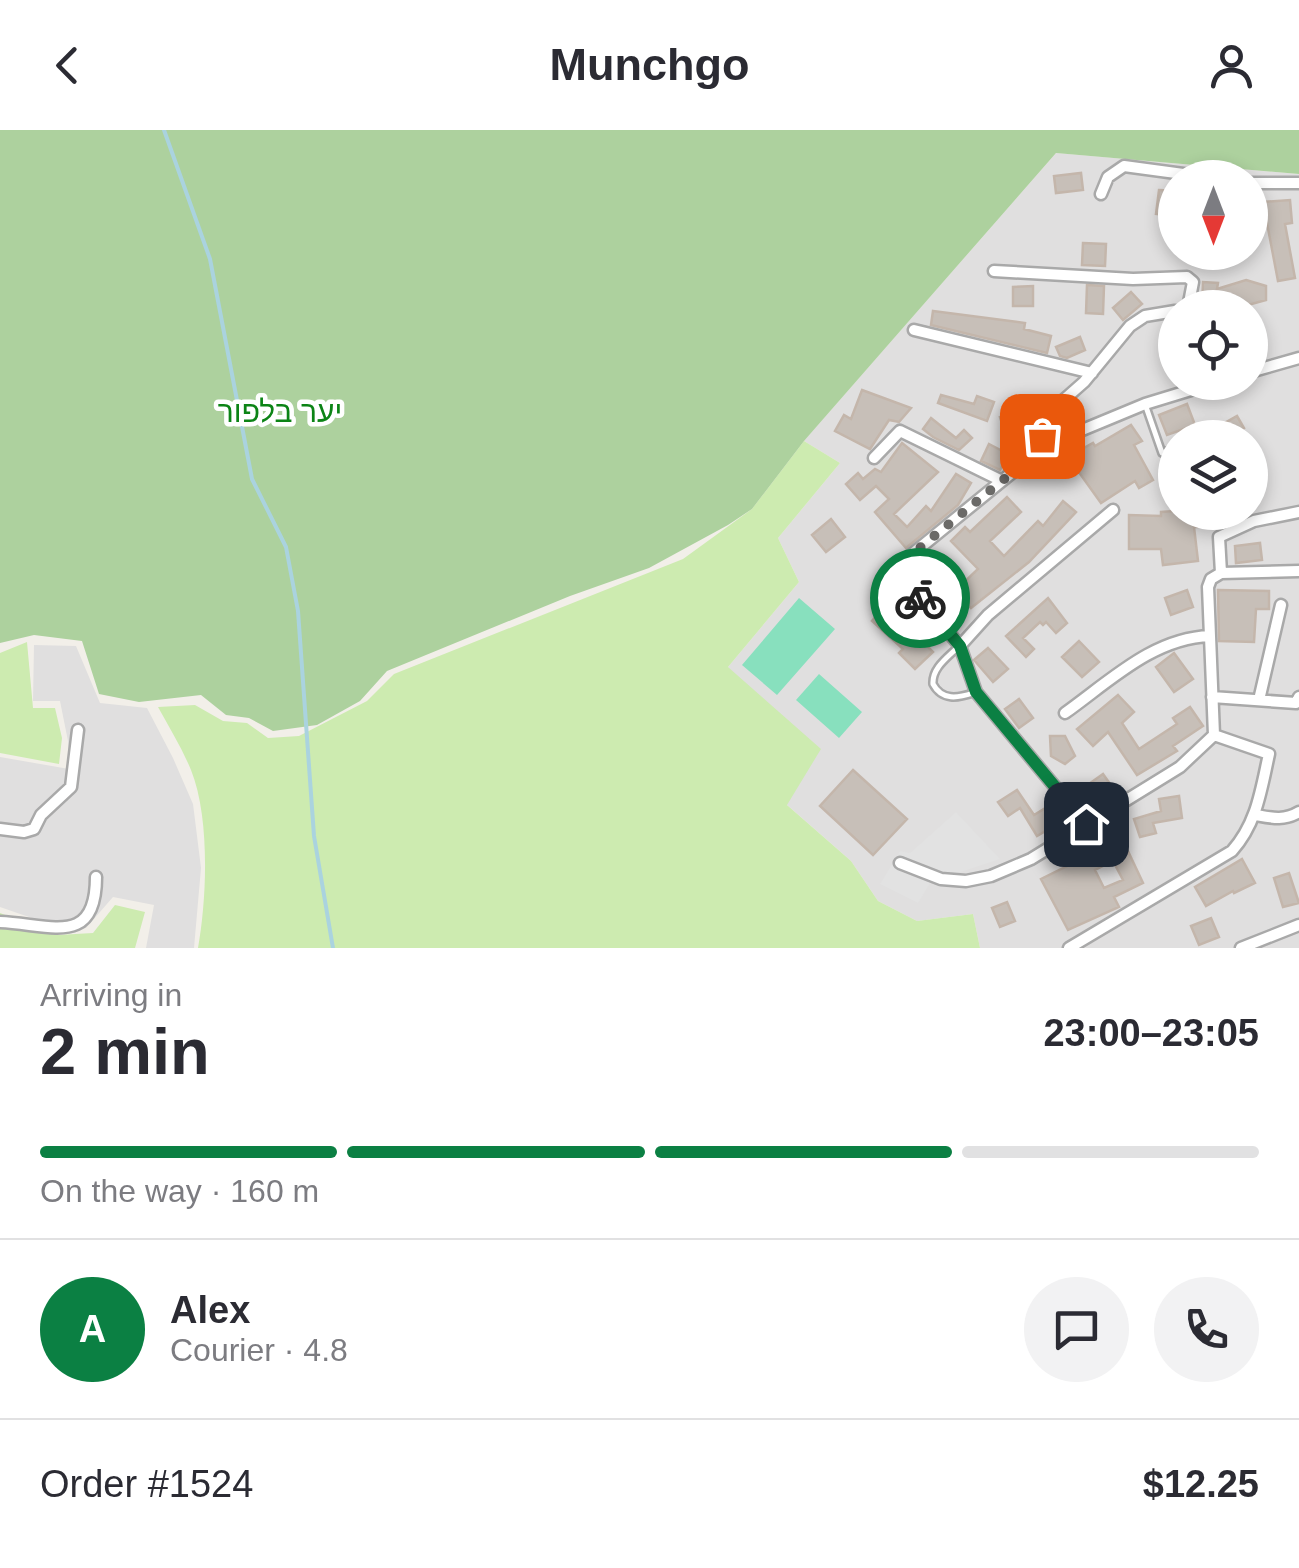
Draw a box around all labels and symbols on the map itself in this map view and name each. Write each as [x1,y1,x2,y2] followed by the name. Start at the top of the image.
[1158,160,1268,270] north arrow
[1000,394,1085,479] pin
[218,395,342,428] park label: יער בלפור
[870,548,970,648] courier
[1044,782,1129,867] pin

